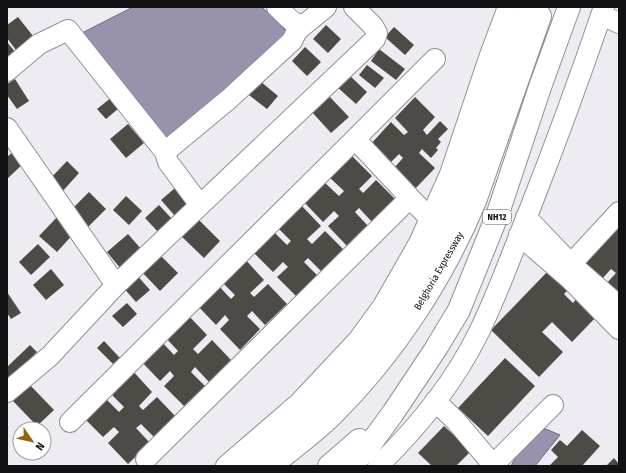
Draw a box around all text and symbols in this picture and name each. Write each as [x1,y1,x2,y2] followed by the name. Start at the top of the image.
[483,210,511,224] road number: NH12
[412,229,466,312] street label: Belghoria Expressway
[12,421,52,461] north arrow
[33,440,47,453] text: N

